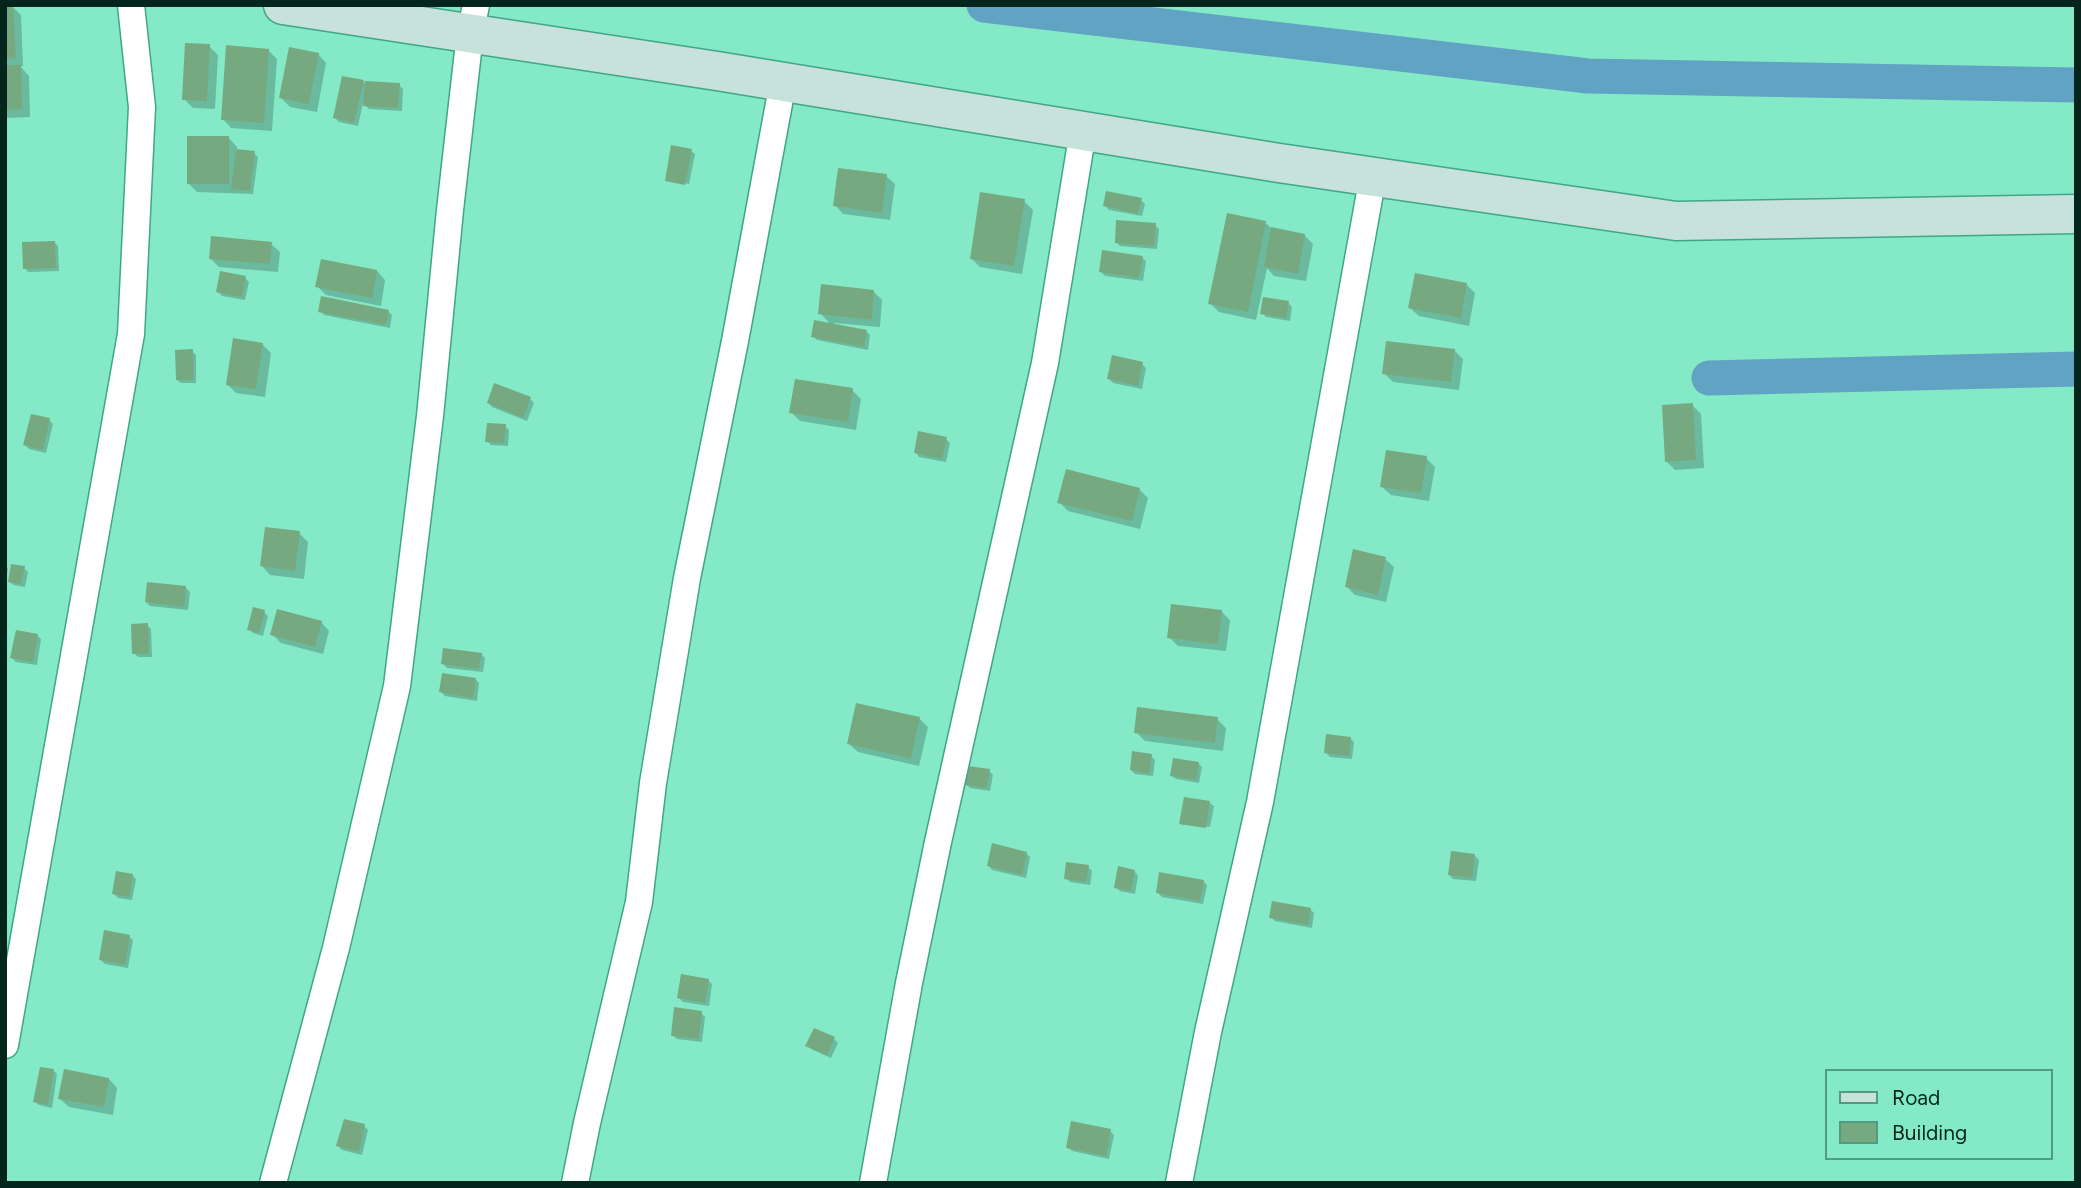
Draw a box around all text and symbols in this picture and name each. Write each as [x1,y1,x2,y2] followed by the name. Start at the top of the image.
[1826,1069,2053,1160] legend
[1892,1085,1940,1110] text: Road
[1892,1120,1967,1145] text: Building

